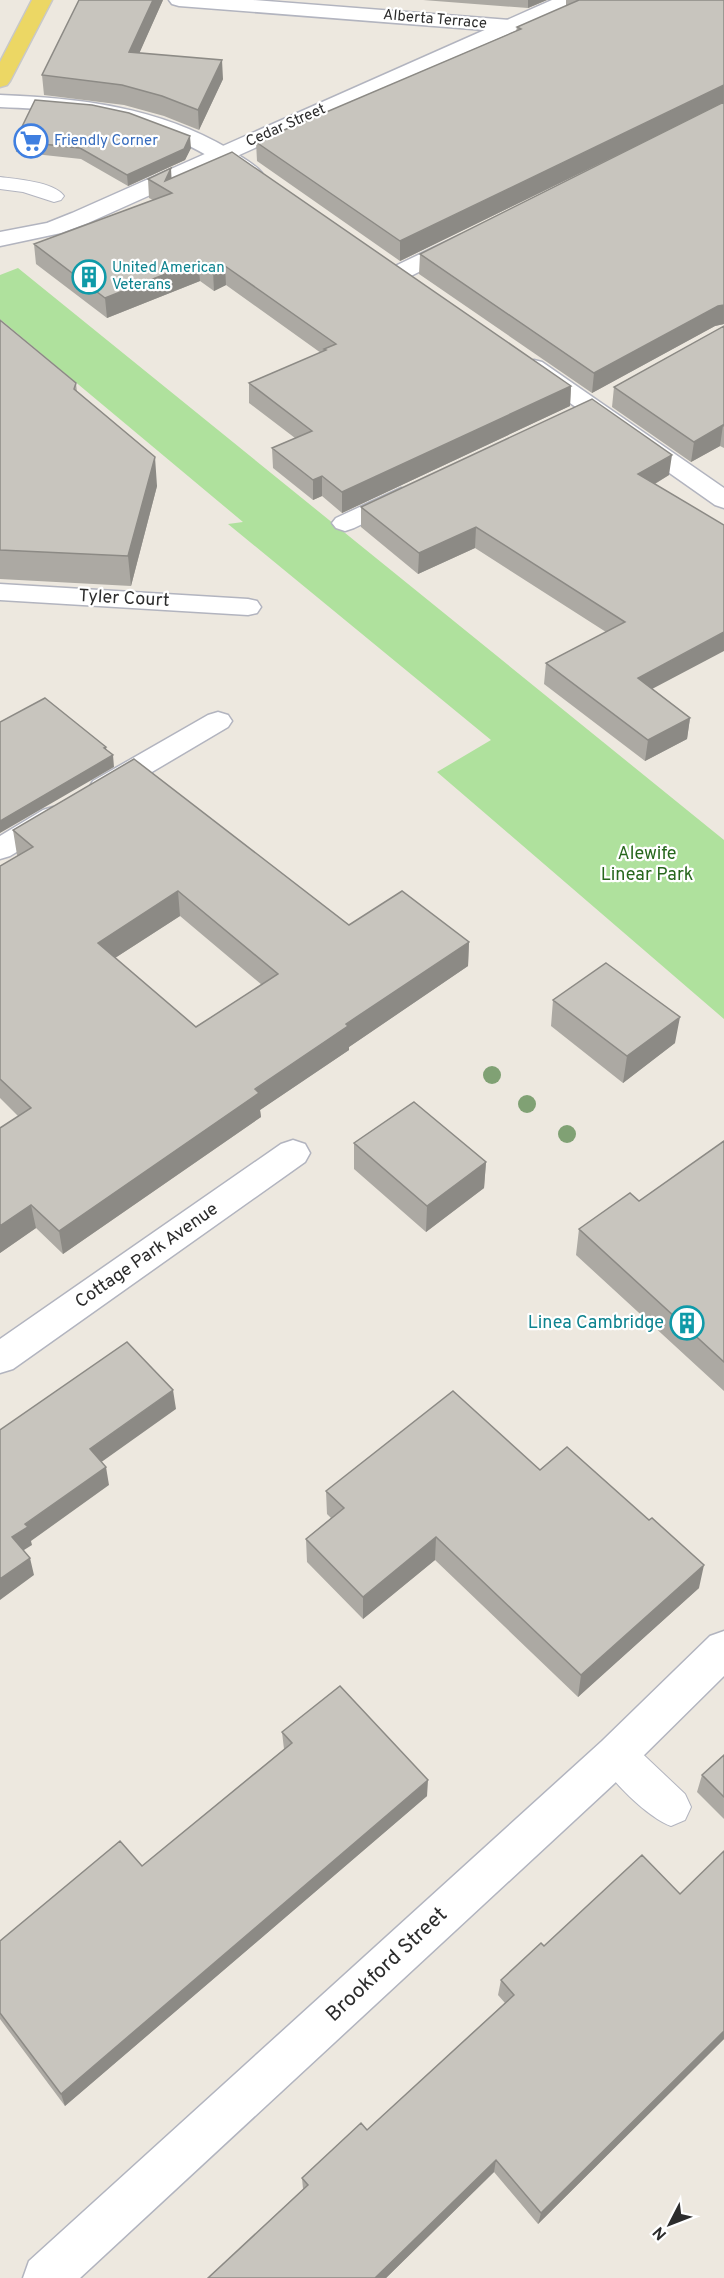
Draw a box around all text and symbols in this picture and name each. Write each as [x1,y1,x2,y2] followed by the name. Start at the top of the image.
[382,6,488,34] street label: Alberta Terrace
[243,100,329,152] street label: Cedar Street
[13,123,49,159] supermarket icon: Friendly Corner
[54,132,158,151] place label: Friendly Corner
[71,259,107,295] building icon: United American Veterans
[112,259,225,295] place label: United American Veterans
[78,585,170,613] street label: Tyler Court
[601,843,693,887] park label: Alewife Linear Park
[71,1198,223,1314] street label: Cottage Park Avenue
[669,1305,705,1341] building icon: Linea Cambridge
[528,1312,664,1335] place label: Linea Cambridge
[321,1902,453,2028] street label: Brookford Street
[640,2194,700,2254] north arrow
[649,2222,672,2244] text: N

